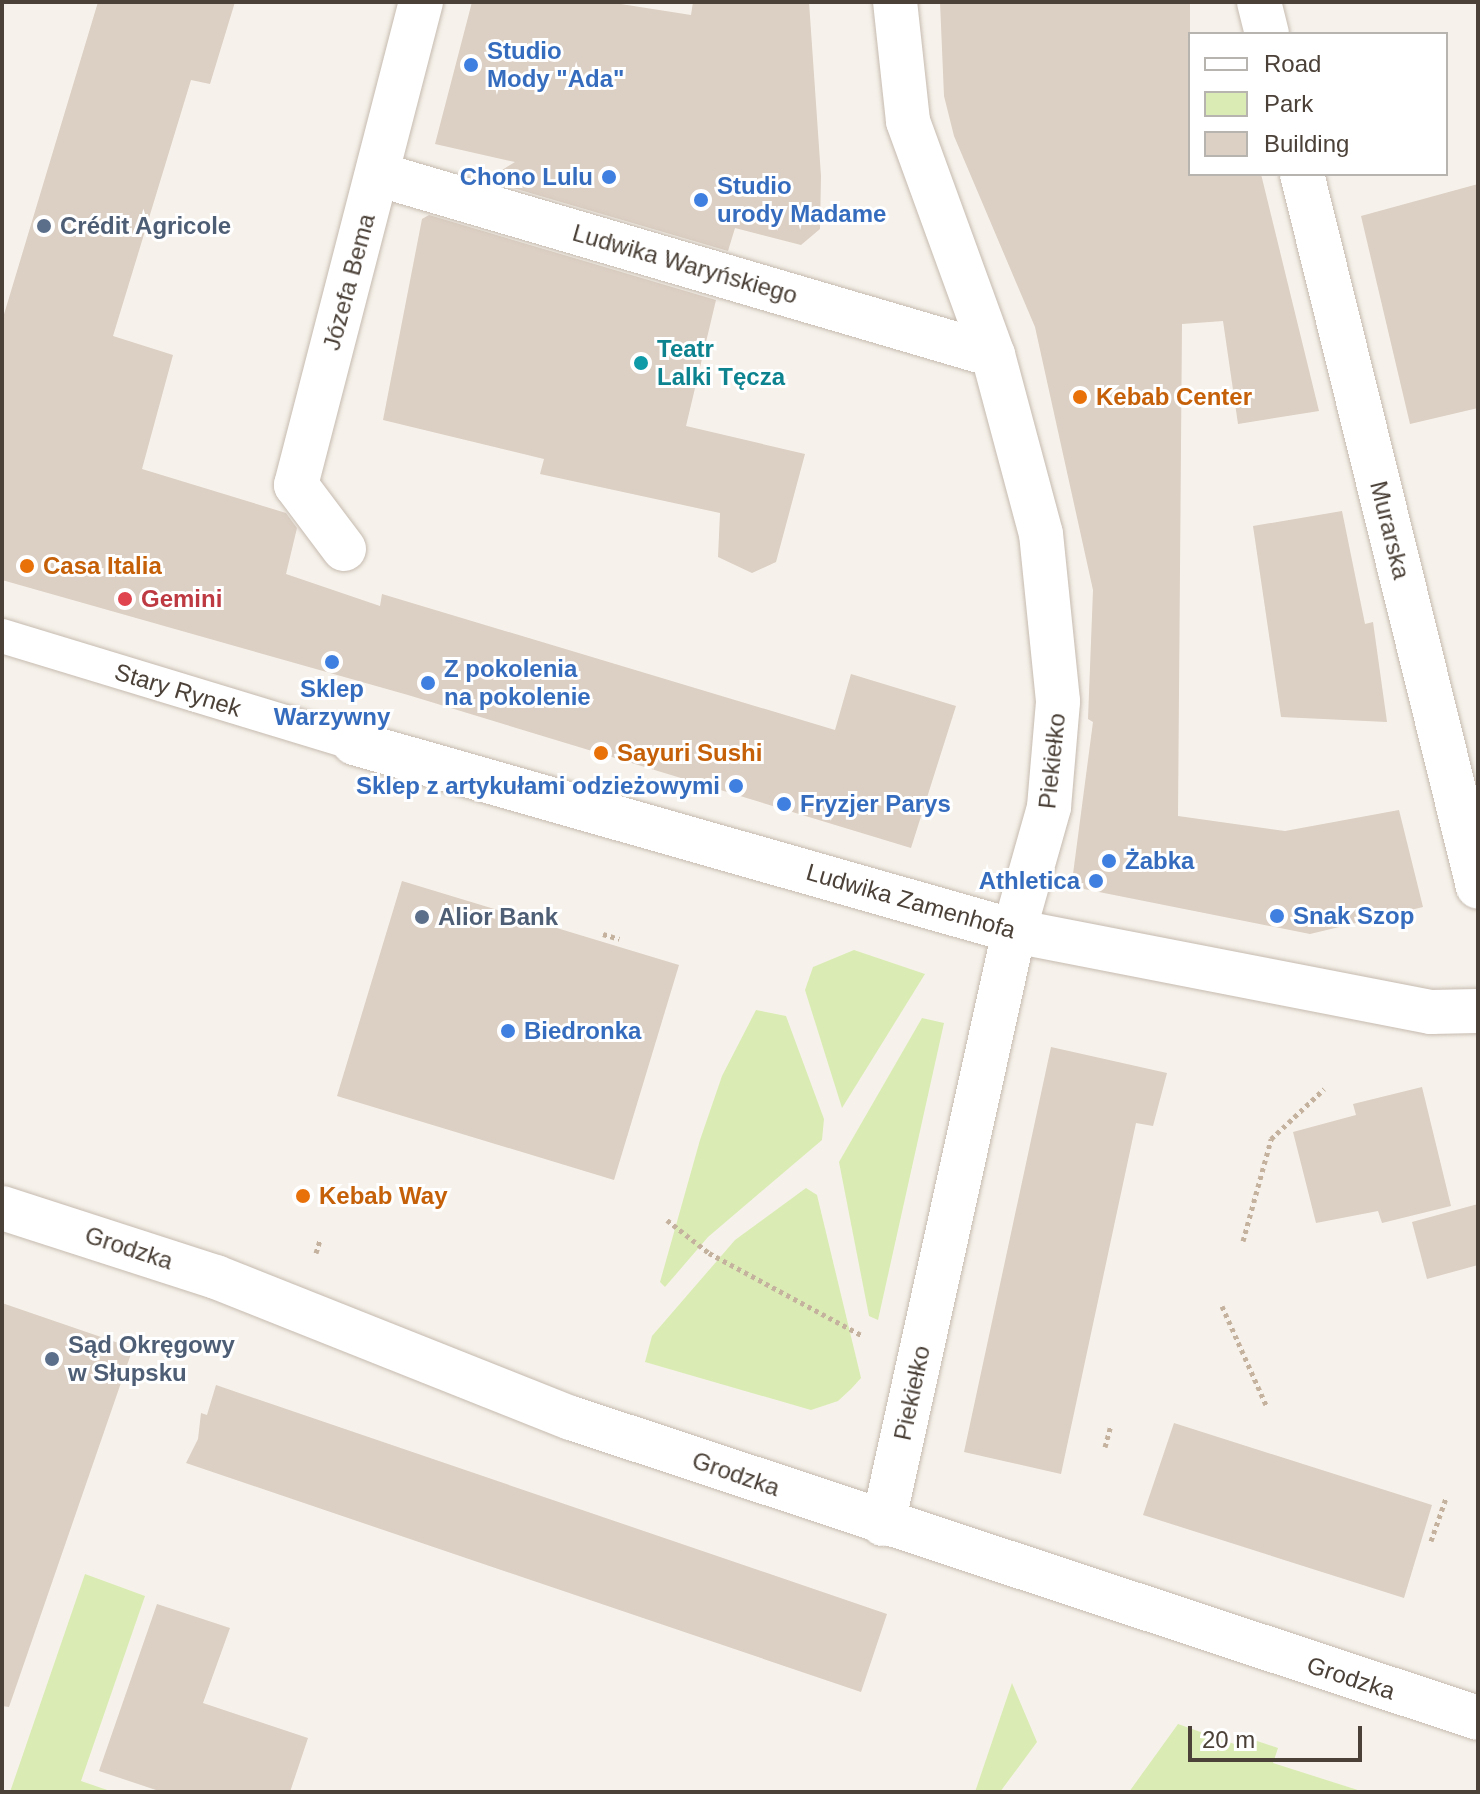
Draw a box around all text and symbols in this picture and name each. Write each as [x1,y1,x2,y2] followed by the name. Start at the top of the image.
[1188,32,1448,176] legend
[487,37,624,93] place label: Studio Mody "Ada"
[1264,50,1321,77] text: Road
[462,56,480,74] marker: Studio Mody "Ada"
[1264,90,1313,117] text: Park
[1264,130,1349,157] text: Building
[460,163,593,191] place label: Chono Lulu
[600,168,618,186] marker: Chono Lulu
[717,172,886,228] place label: Studio urody Madame
[692,191,710,209] marker: Studio urody Madame
[317,211,381,353] street label: Józefa Bema
[60,212,232,240] place label: Crédit Agricole
[35,217,53,235] marker: Crédit Agricole
[569,218,801,310] street label: Ludwika Waryńskiego
[657,335,785,391] place label: Teatr Lalki Tęcza
[632,354,650,372] marker: Teatr Lalki Tęcza
[1096,383,1252,411] place label: Kebab Center
[1071,388,1089,406] marker: Kebab Center
[1364,478,1416,582] street label: Murarska
[43,552,162,580] place label: Casa Italia
[18,557,36,575] marker: Casa Italia
[141,585,222,613] place label: Gemini
[116,590,134,608] marker: Gemini
[323,653,341,671] marker: Sklep Warzywny
[444,655,591,711] place label: Z pokolenia na pokolenie
[111,657,245,723] street label: Stary Rynek
[419,674,437,692] marker: Z pokolenia na pokolenie
[274,675,390,731] place label: Sklep Warzywny
[1033,712,1071,810] street label: Piekiełko
[617,739,762,767] place label: Sayuri Sushi
[592,744,610,762] marker: Sayuri Sushi
[356,772,720,800] place label: Sklep z artykułami odzieżowymi
[727,777,745,795] marker: Sklep z artykułami odzieżowymi
[800,790,951,818] place label: Fryzjer Parys
[775,795,793,813] marker: Fryzjer Parys
[1125,847,1194,875] place label: Żabka
[1100,852,1118,870] marker: Żabka
[803,857,1019,945] street label: Ludwika Zamenhofa
[979,867,1080,895] place label: Athletica
[1087,872,1105,890] marker: Athletica
[1293,902,1414,930] place label: Snak Szop
[438,903,558,931] place label: Alior Bank
[1268,907,1286,925] marker: Snak Szop
[413,908,431,926] marker: Alior Bank
[524,1017,641,1045] place label: Biedronka
[499,1022,517,1040] marker: Biedronka
[319,1182,447,1210] place label: Kebab Way
[294,1187,312,1205] marker: Kebab Way
[81,1220,177,1276] street label: Grodzka
[68,1331,235,1387] place label: Sąd Okręgowy w Słupsku
[888,1343,936,1443] street label: Piekiełko
[43,1350,61,1368] marker: Sąd Okręgowy w Słupsku
[688,1446,784,1502] street label: Grodzka
[1303,1650,1399,1706] street label: Grodzka
[1192,1710,1366,1760] scale bar
[1202,1726,1255,1753] text: 20 m

